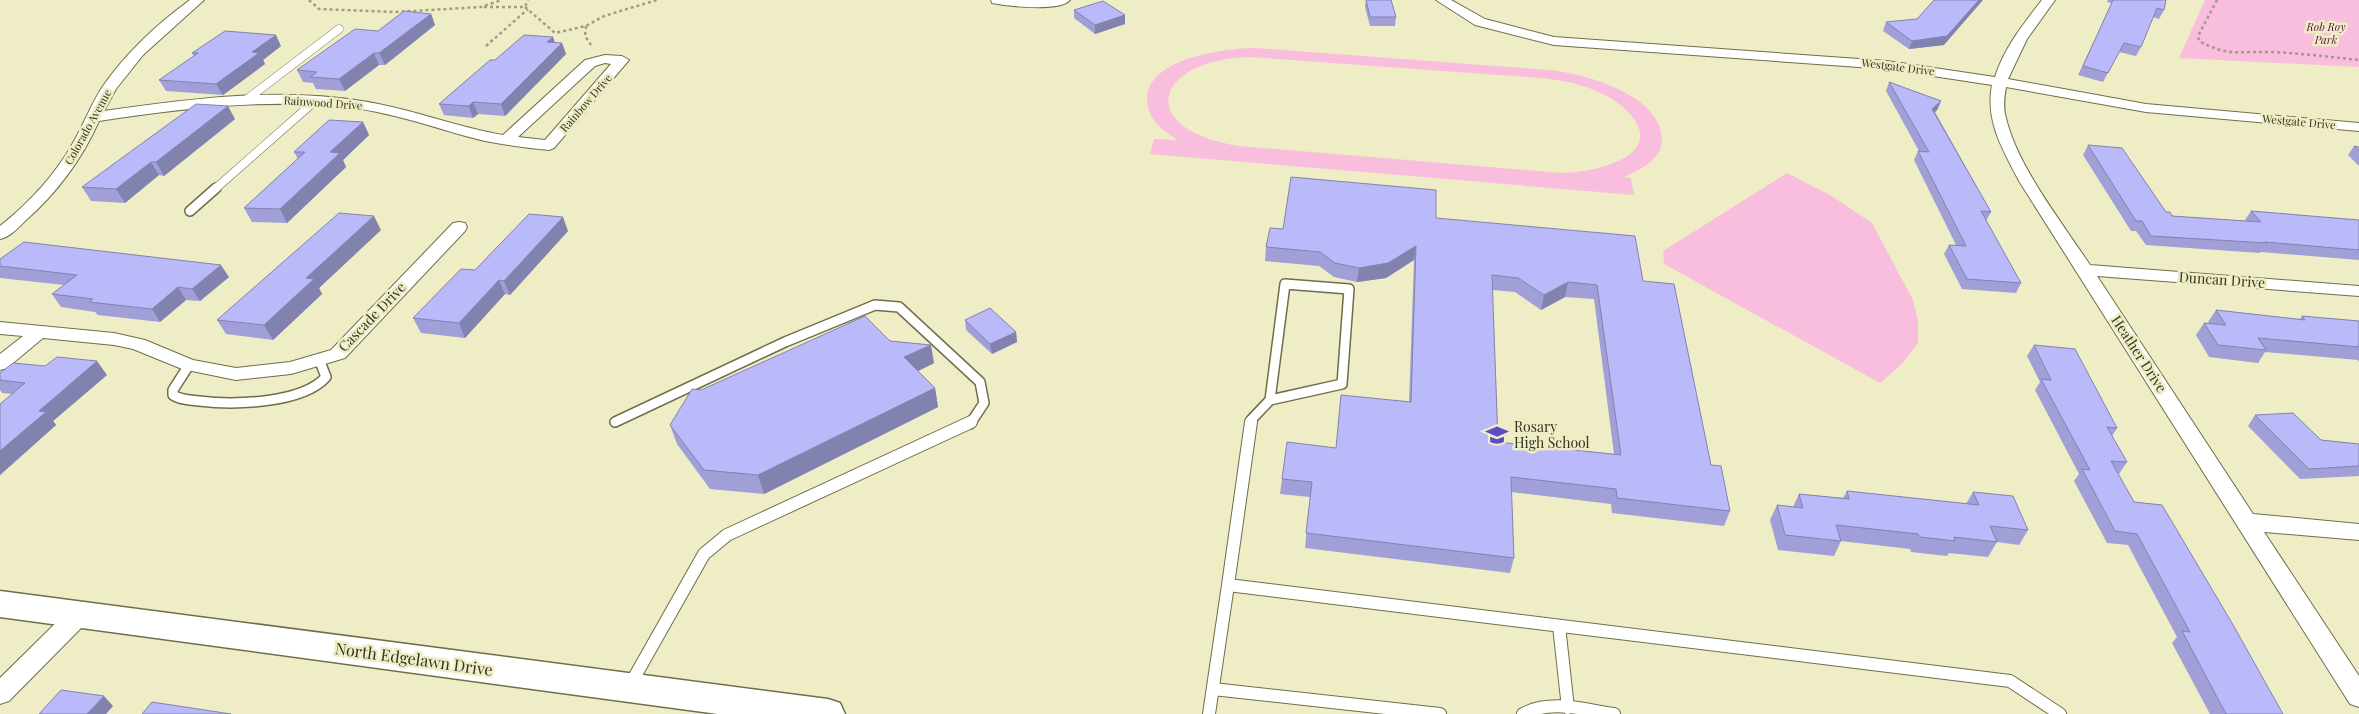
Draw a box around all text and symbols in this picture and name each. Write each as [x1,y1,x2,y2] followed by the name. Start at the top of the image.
[2306,19,2346,47] park label: Rob Roy Park
[1860,54,1936,78] street label: Westgate Drive
[556,70,615,135] street label: Rainbow Drive
[61,86,115,167] street label: Colorado Avenue
[283,92,363,113] street label: Rainwood Drive
[2261,111,2337,132] street label: Westgate Drive
[2178,267,2266,292] street label: Duncan Drive
[334,278,410,355] street label: Cascade Drive
[2107,312,2171,396] street label: Heather Drive
[1514,417,1590,452] place label: Rosary High School
[1484,422,1510,448] school or university icon: Rosary High School
[334,637,494,680] street label: North Edgelawn Drive

